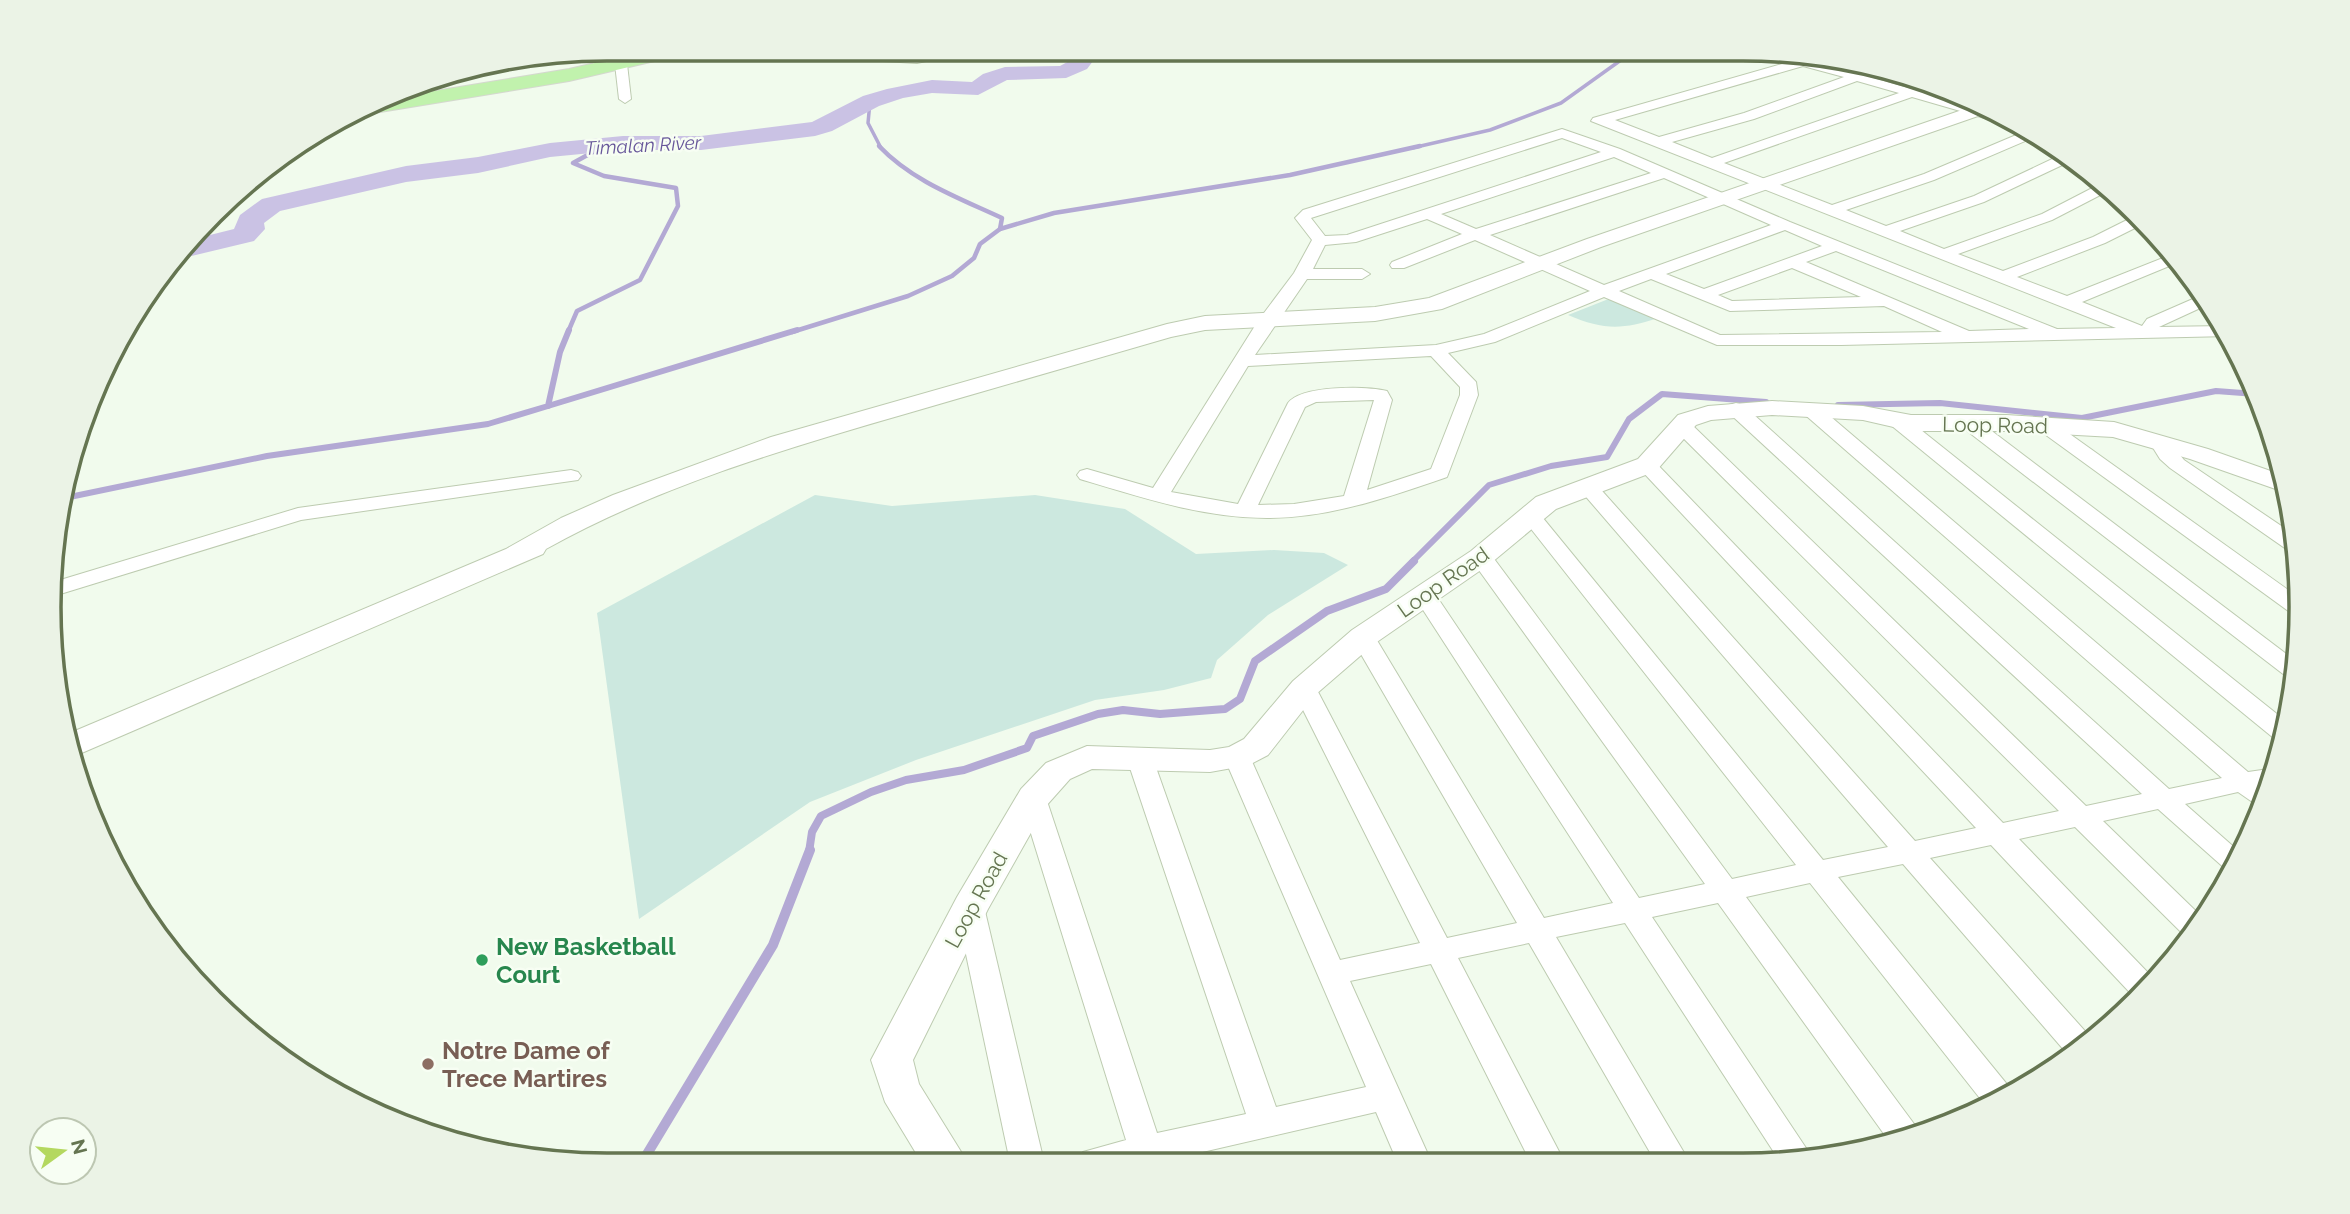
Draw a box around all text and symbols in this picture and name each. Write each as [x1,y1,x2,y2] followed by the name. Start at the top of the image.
[584,131,703,159] water label: Timalan River
[1942,412,2048,438] street label: Loop Road
[1393,541,1493,623] street label: Loop Road
[939,848,1013,952] street label: Loop Road
[496,932,676,989] place label: New Basketball Court
[474,952,490,968] marker: New Basketball Court
[442,1036,611,1093] place label: Notre Dame of Trece Martires
[420,1056,436,1072] marker: Notre Dame of Trece Martires
[28,1116,98,1186] north arrow
[67,1137,92,1156] text: N

